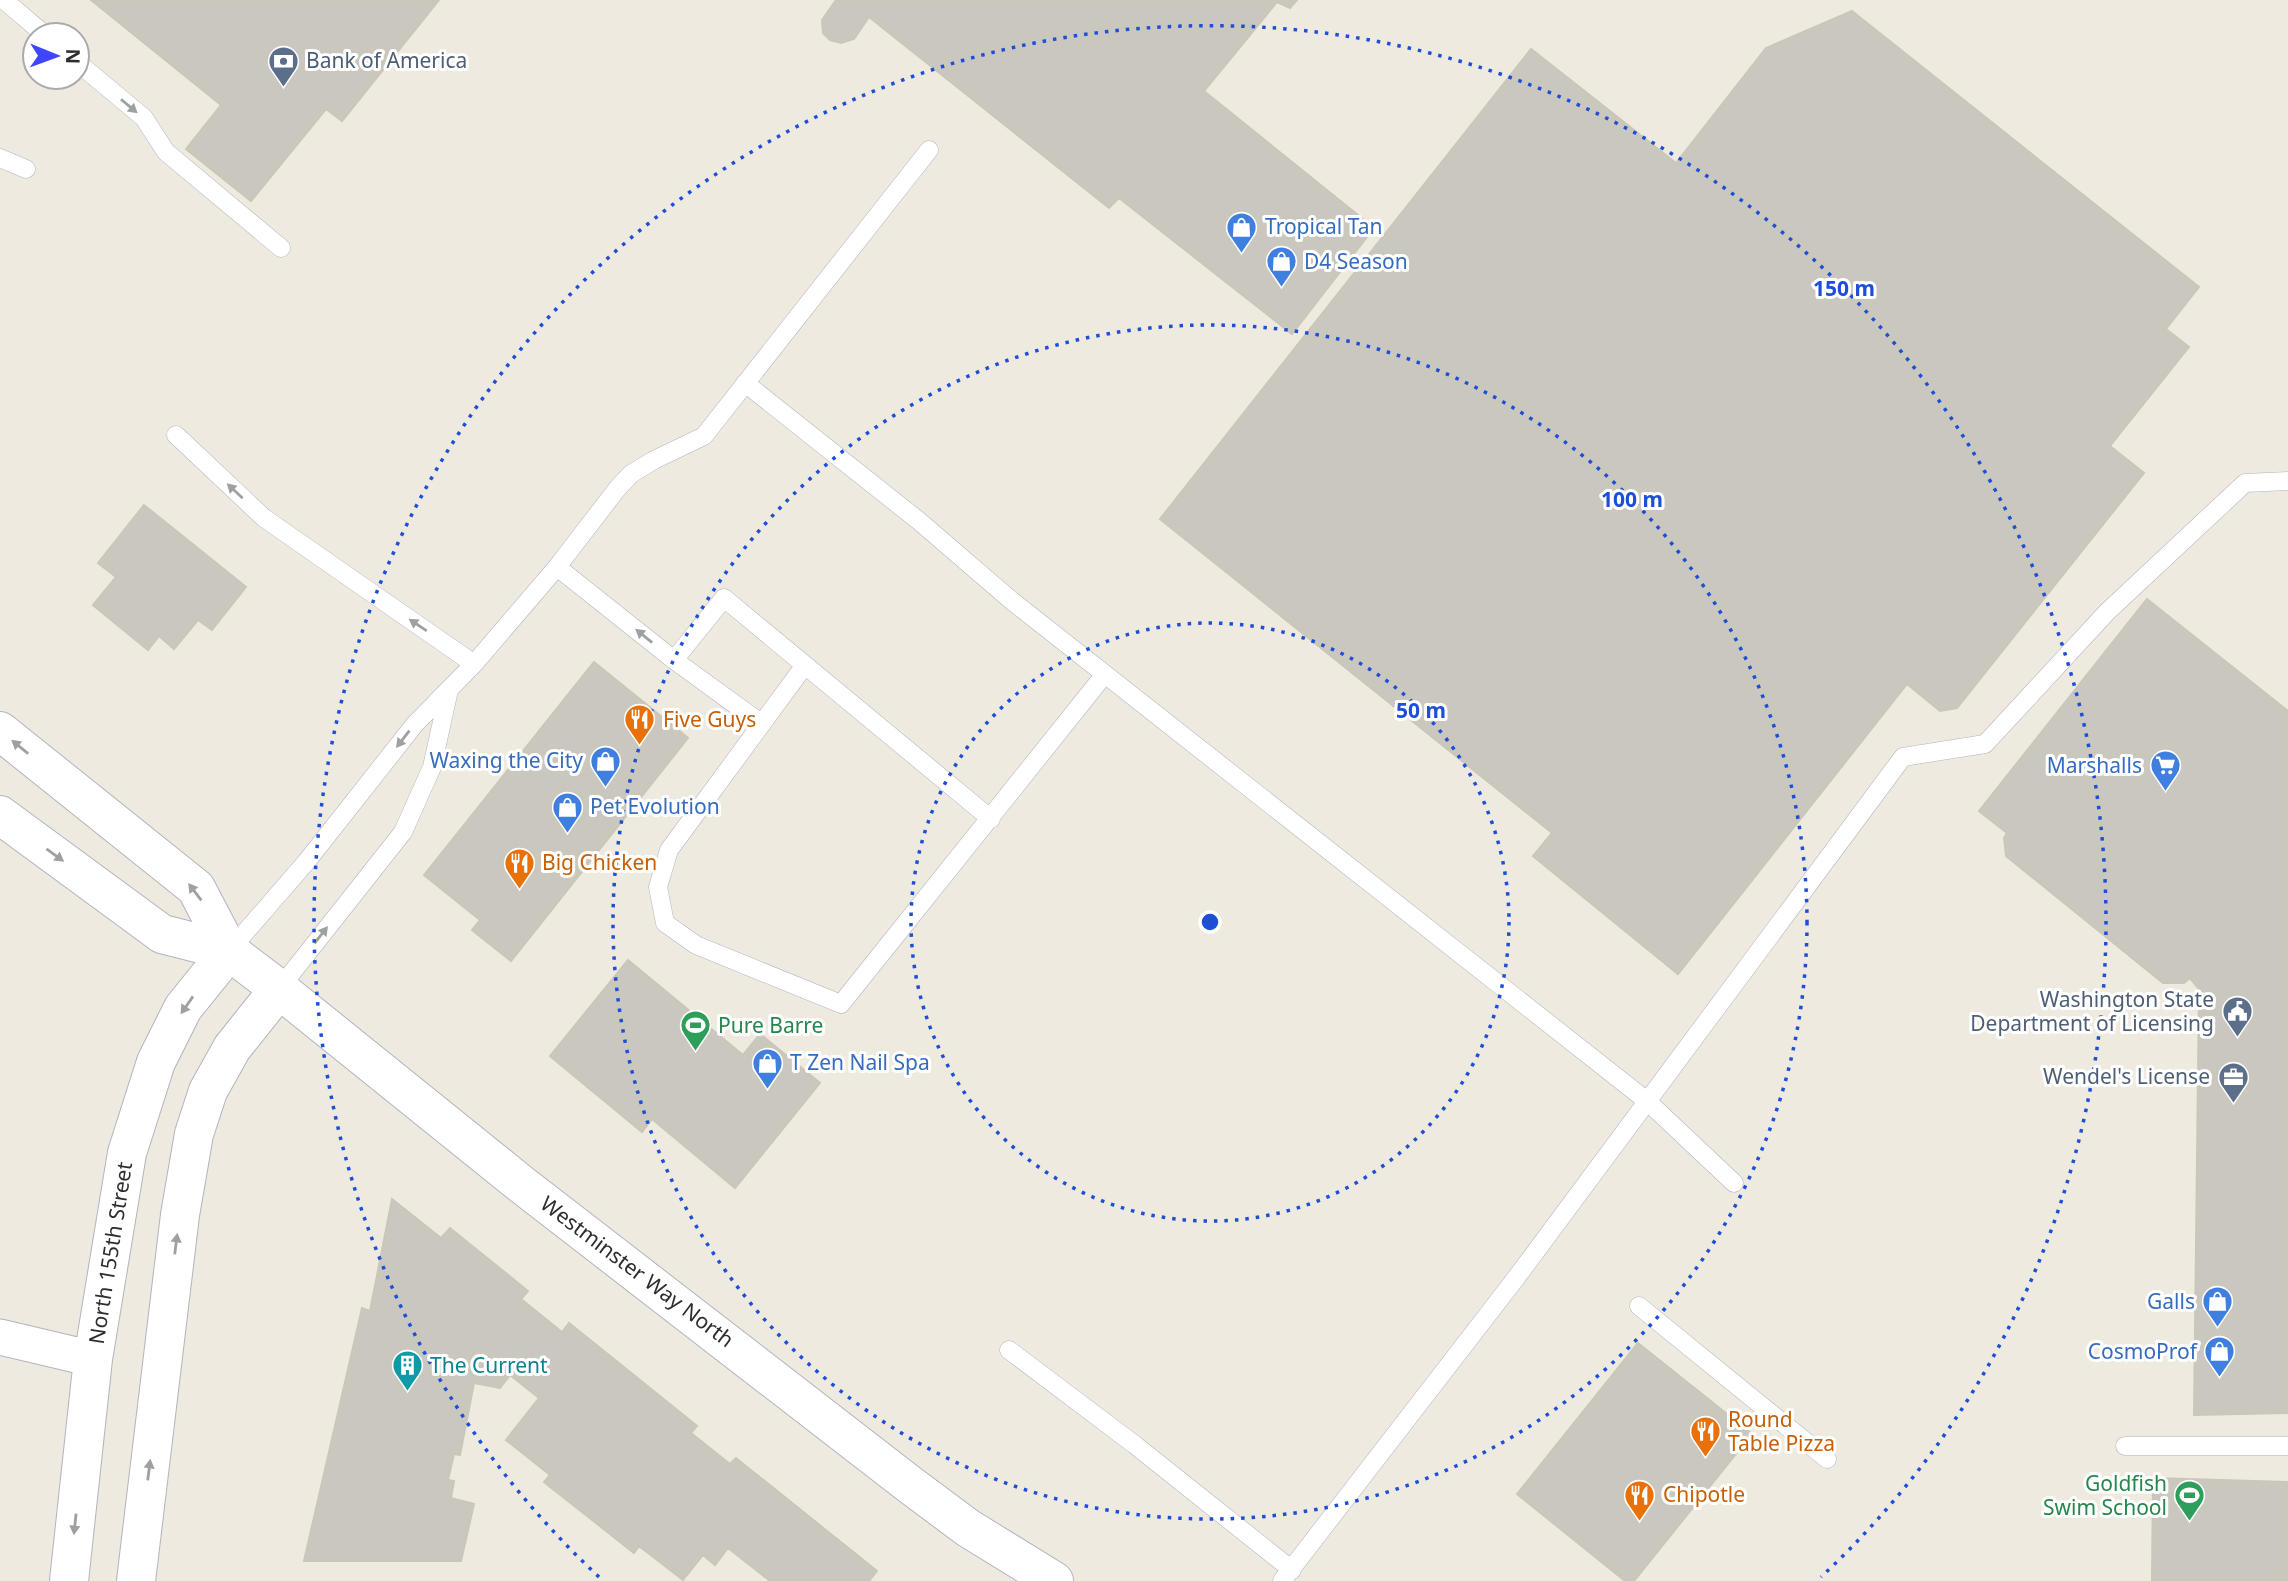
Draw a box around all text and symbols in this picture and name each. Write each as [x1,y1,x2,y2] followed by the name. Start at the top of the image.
[21,21,91,91] north arrow
[266,44,300,88] bank icon: Bank of America
[306,46,467,74] place label: Bank of America
[60,48,86,64] text: N
[120,98,138,114] one-way arrow
[1225,210,1259,254] shop icon: Tropical Tan
[1265,212,1382,240] place label: Tropical Tan
[1264,245,1298,289] shop icon: D4 Season
[1304,247,1408,275] place label: D4 Season
[1813,274,1875,302] text: 150 m
[227,483,244,499] one-way arrow
[1601,485,1663,513] text: 100 m
[409,618,427,632] one-way arrow
[636,629,653,644] one-way arrow
[1396,696,1446,724] text: 50 m
[623,703,657,747] restaurant icon: Five Guys
[663,705,756,733] place label: Five Guys
[395,730,410,748] one-way arrow
[12,740,30,755] one-way arrow
[589,744,623,788] shop icon: Waxing the City
[429,746,583,774] place label: Waxing the City
[2148,749,2182,793] supermarket icon: Marshalls
[2047,751,2142,779] place label: Marshalls
[550,790,584,834] shop icon: Pet Evolution
[590,792,720,820] place label: Pet Evolution
[502,846,536,890] restaurant icon: Big Chicken
[46,848,64,862] one-way arrow
[542,848,657,876] place label: Big Chicken
[188,883,203,901] one-way arrow
[1198,910,1222,934] centre of rings
[314,927,329,945] one-way arrow
[1970,985,2214,1037] place label: Washington State Department of Licensing
[2220,995,2254,1039] public building icon: Washington State Department of Licensing
[180,996,194,1014] one-way arrow
[678,1009,712,1053] sports icon: Pure Barre
[718,1011,823,1039] place label: Pure Barre
[750,1046,784,1090] shop icon: T Zen Nail Spa
[790,1048,930,1076] place label: T Zen Nail Spa
[2216,1060,2250,1104] office icon: Wendel's License
[2043,1062,2210,1090] place label: Wendel's License
[82,1159,138,1346] street label: North 155th Street
[535,1189,740,1353] street label: Westminster Way North
[171,1232,182,1254] one-way arrow
[2201,1285,2235,1329] shop icon: Galls
[2147,1287,2195,1315] place label: Galls
[2203,1335,2237,1379] shop icon: CosmoProf
[2088,1337,2199,1365] place label: CosmoProf
[390,1349,424,1393] building icon: The Current
[430,1351,548,1379] place label: The Current
[1728,1405,1835,1457] place label: Round Table Pizza
[1688,1415,1722,1459] restaurant icon: Round Table Pizza
[144,1458,155,1480] one-way arrow
[2043,1469,2167,1521] place label: Goldfish Swim School
[1623,1478,1657,1522] restaurant icon: Chipotle
[2173,1479,2207,1523] sports icon: Goldfish Swim School
[1663,1480,1745,1508] place label: Chipotle
[70,1513,81,1535] one-way arrow

